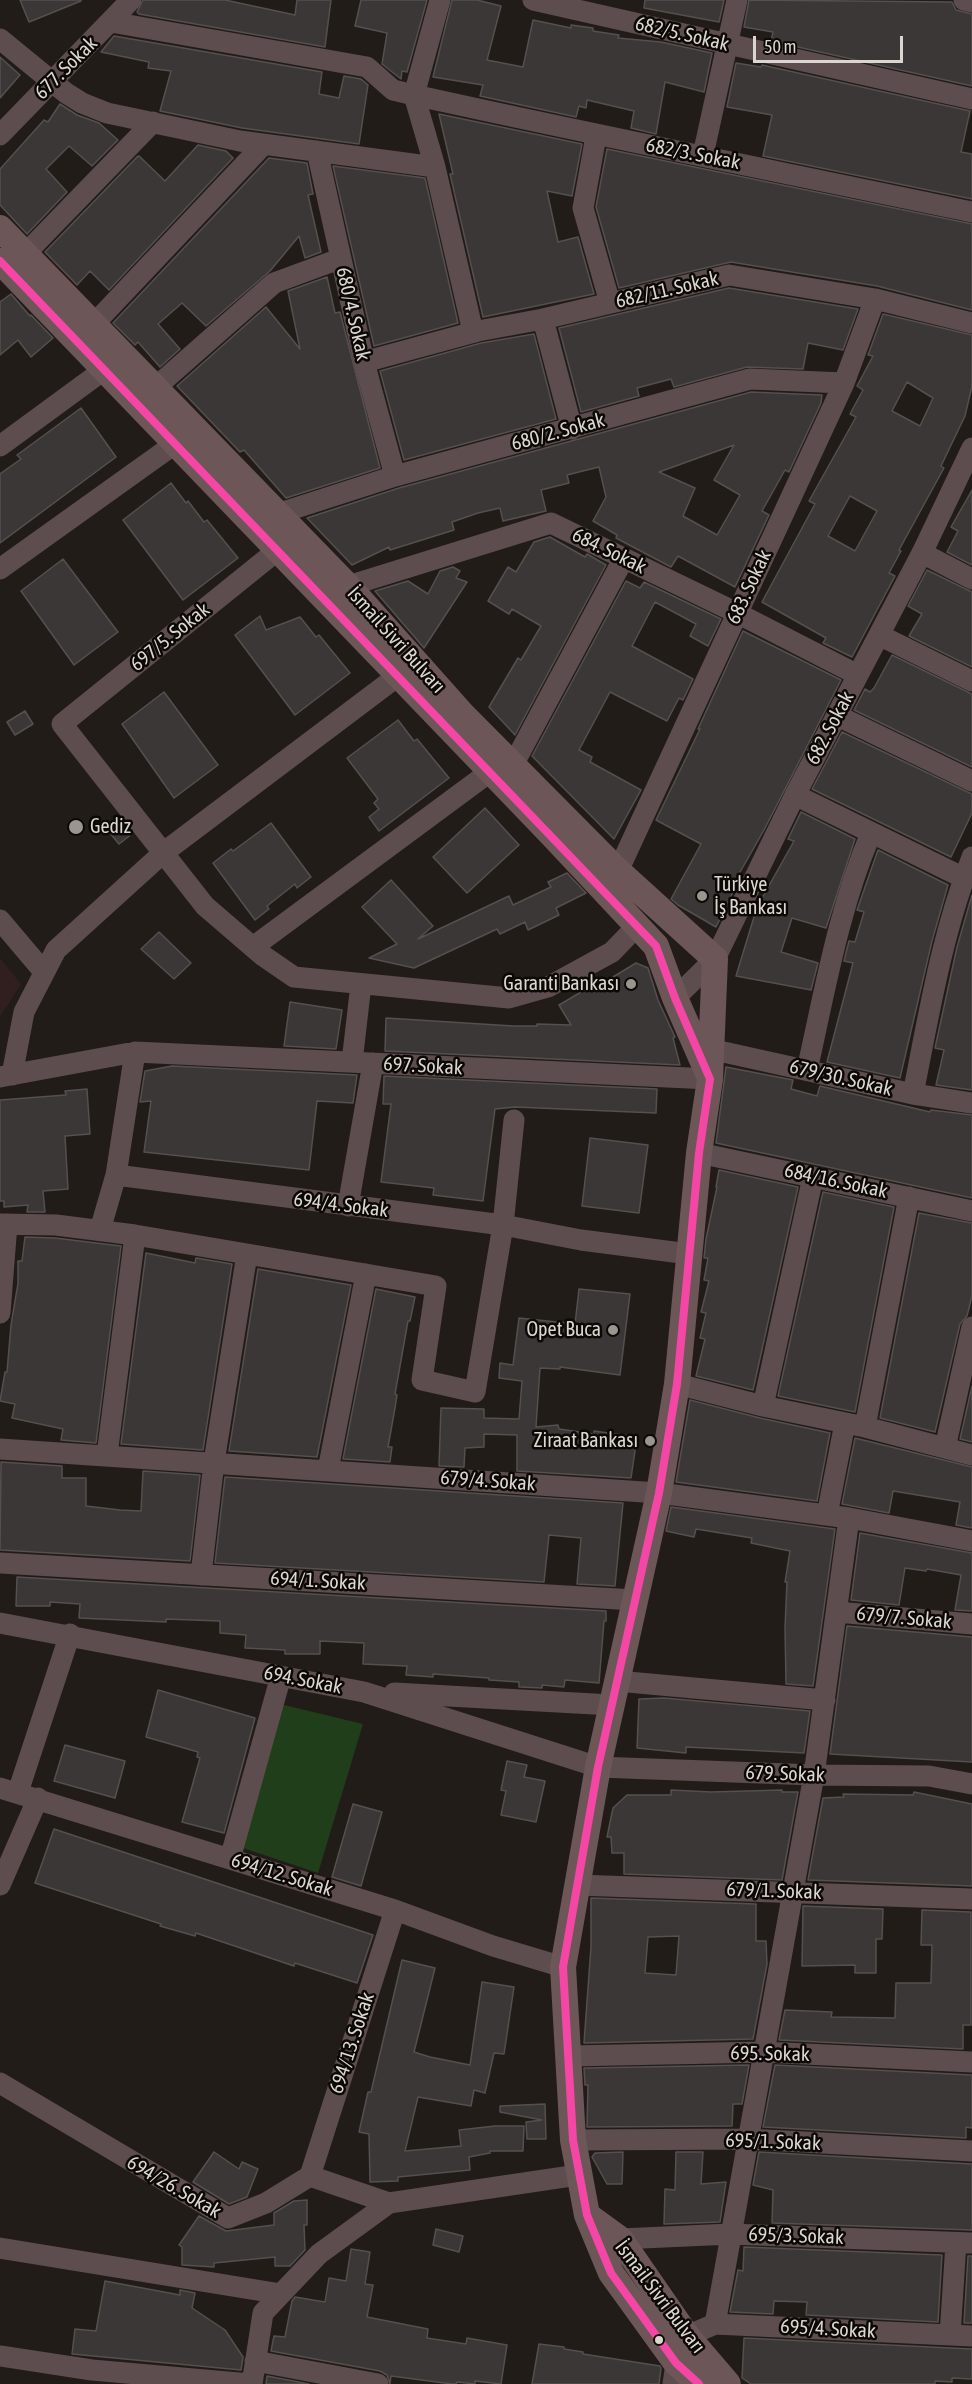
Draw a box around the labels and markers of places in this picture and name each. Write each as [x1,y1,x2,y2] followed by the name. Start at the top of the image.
[90,815,131,839] place label: Gediz
[67,818,85,836] marker: Gediz
[714,873,787,920] place label: Türkiye İş Bankası
[695,889,709,903] marker: Türkiye İş Bankası
[503,972,619,996] place label: Garanti Bankası
[624,977,638,991] marker: Garanti Bankası
[526,1318,601,1342] place label: Opet Buca
[606,1323,620,1337] marker: Opet Buca
[534,1429,638,1453] place label: Ziraat Bankası
[643,1434,657,1448] marker: Ziraat Bankası
[653,2334,665,2346] unlabelled marker

